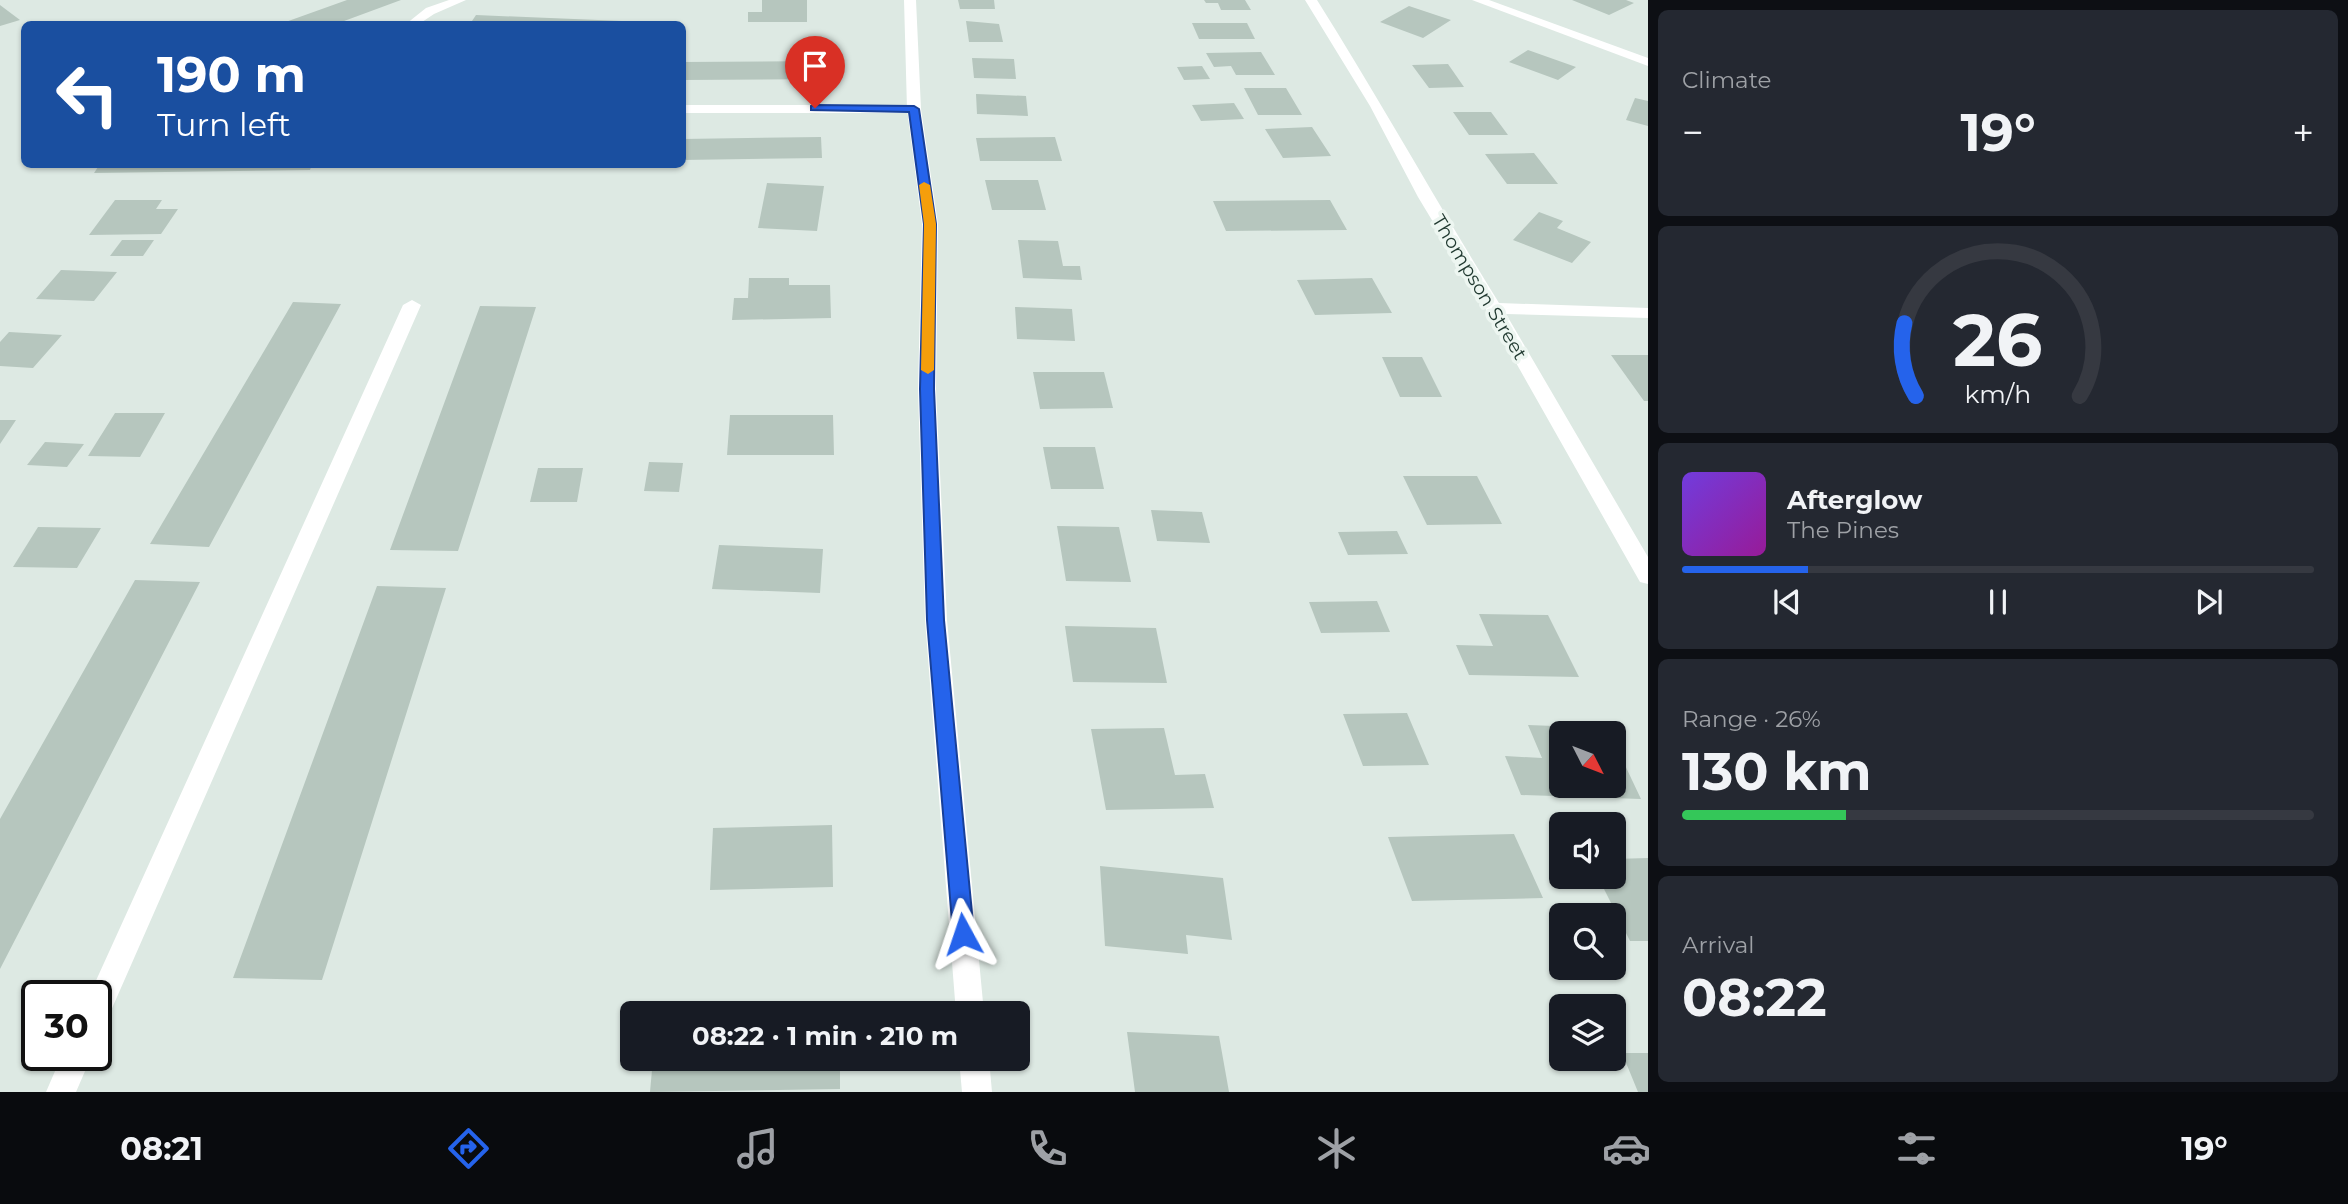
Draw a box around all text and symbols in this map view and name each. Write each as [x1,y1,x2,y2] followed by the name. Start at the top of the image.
[785,36,845,108] pin
[157,45,306,104] text: 190 m
[796,47,834,85] icon: arrive
[42,49,133,140] icon: left
[1682,66,1771,94] text: Climate
[1960,101,2036,164] text: 19°
[157,105,291,144] text: Turn left
[1682,109,1704,156] text: −
[2292,109,2314,156] text: +
[1427,211,1532,364] street label: Thompson Street
[1953,296,2043,384] text: 26
[1965,378,2031,408] text: km/h
[1787,484,1922,516] text: Afterglow
[1787,516,1899,544] text: The Pines
[1768,583,1806,621] icon: previous
[1979,583,2017,621] icon: pause
[2190,583,2228,621] icon: next
[1682,705,1821,733] text: Range · 26%
[1549,721,1626,798] north arrow
[1549,721,1626,1071] map controls
[1682,740,1872,803] text: 130 km
[1549,812,1626,889] button: sound
[926,897,1000,971] position arrow
[1549,903,1626,980] button: search
[1682,931,1755,959] text: Arrival
[1682,966,1827,1029] text: 08:22
[21,980,112,1071] speed limit sign: 30
[1549,994,1626,1071] button: layers
[692,1020,958,1052] text: 08:22 · 1 min · 210 m
[444,1124,493,1173] icon: directions
[733,1124,782,1173] icon: music
[1023,1124,1072,1173] icon: phone
[1312,1124,1361,1173] icon: climate
[1602,1124,1651,1173] icon: car
[1892,1124,1941,1173] icon: filters
[120,1129,203,1168] text: 08:21
[2181,1129,2228,1168] text: 19°

